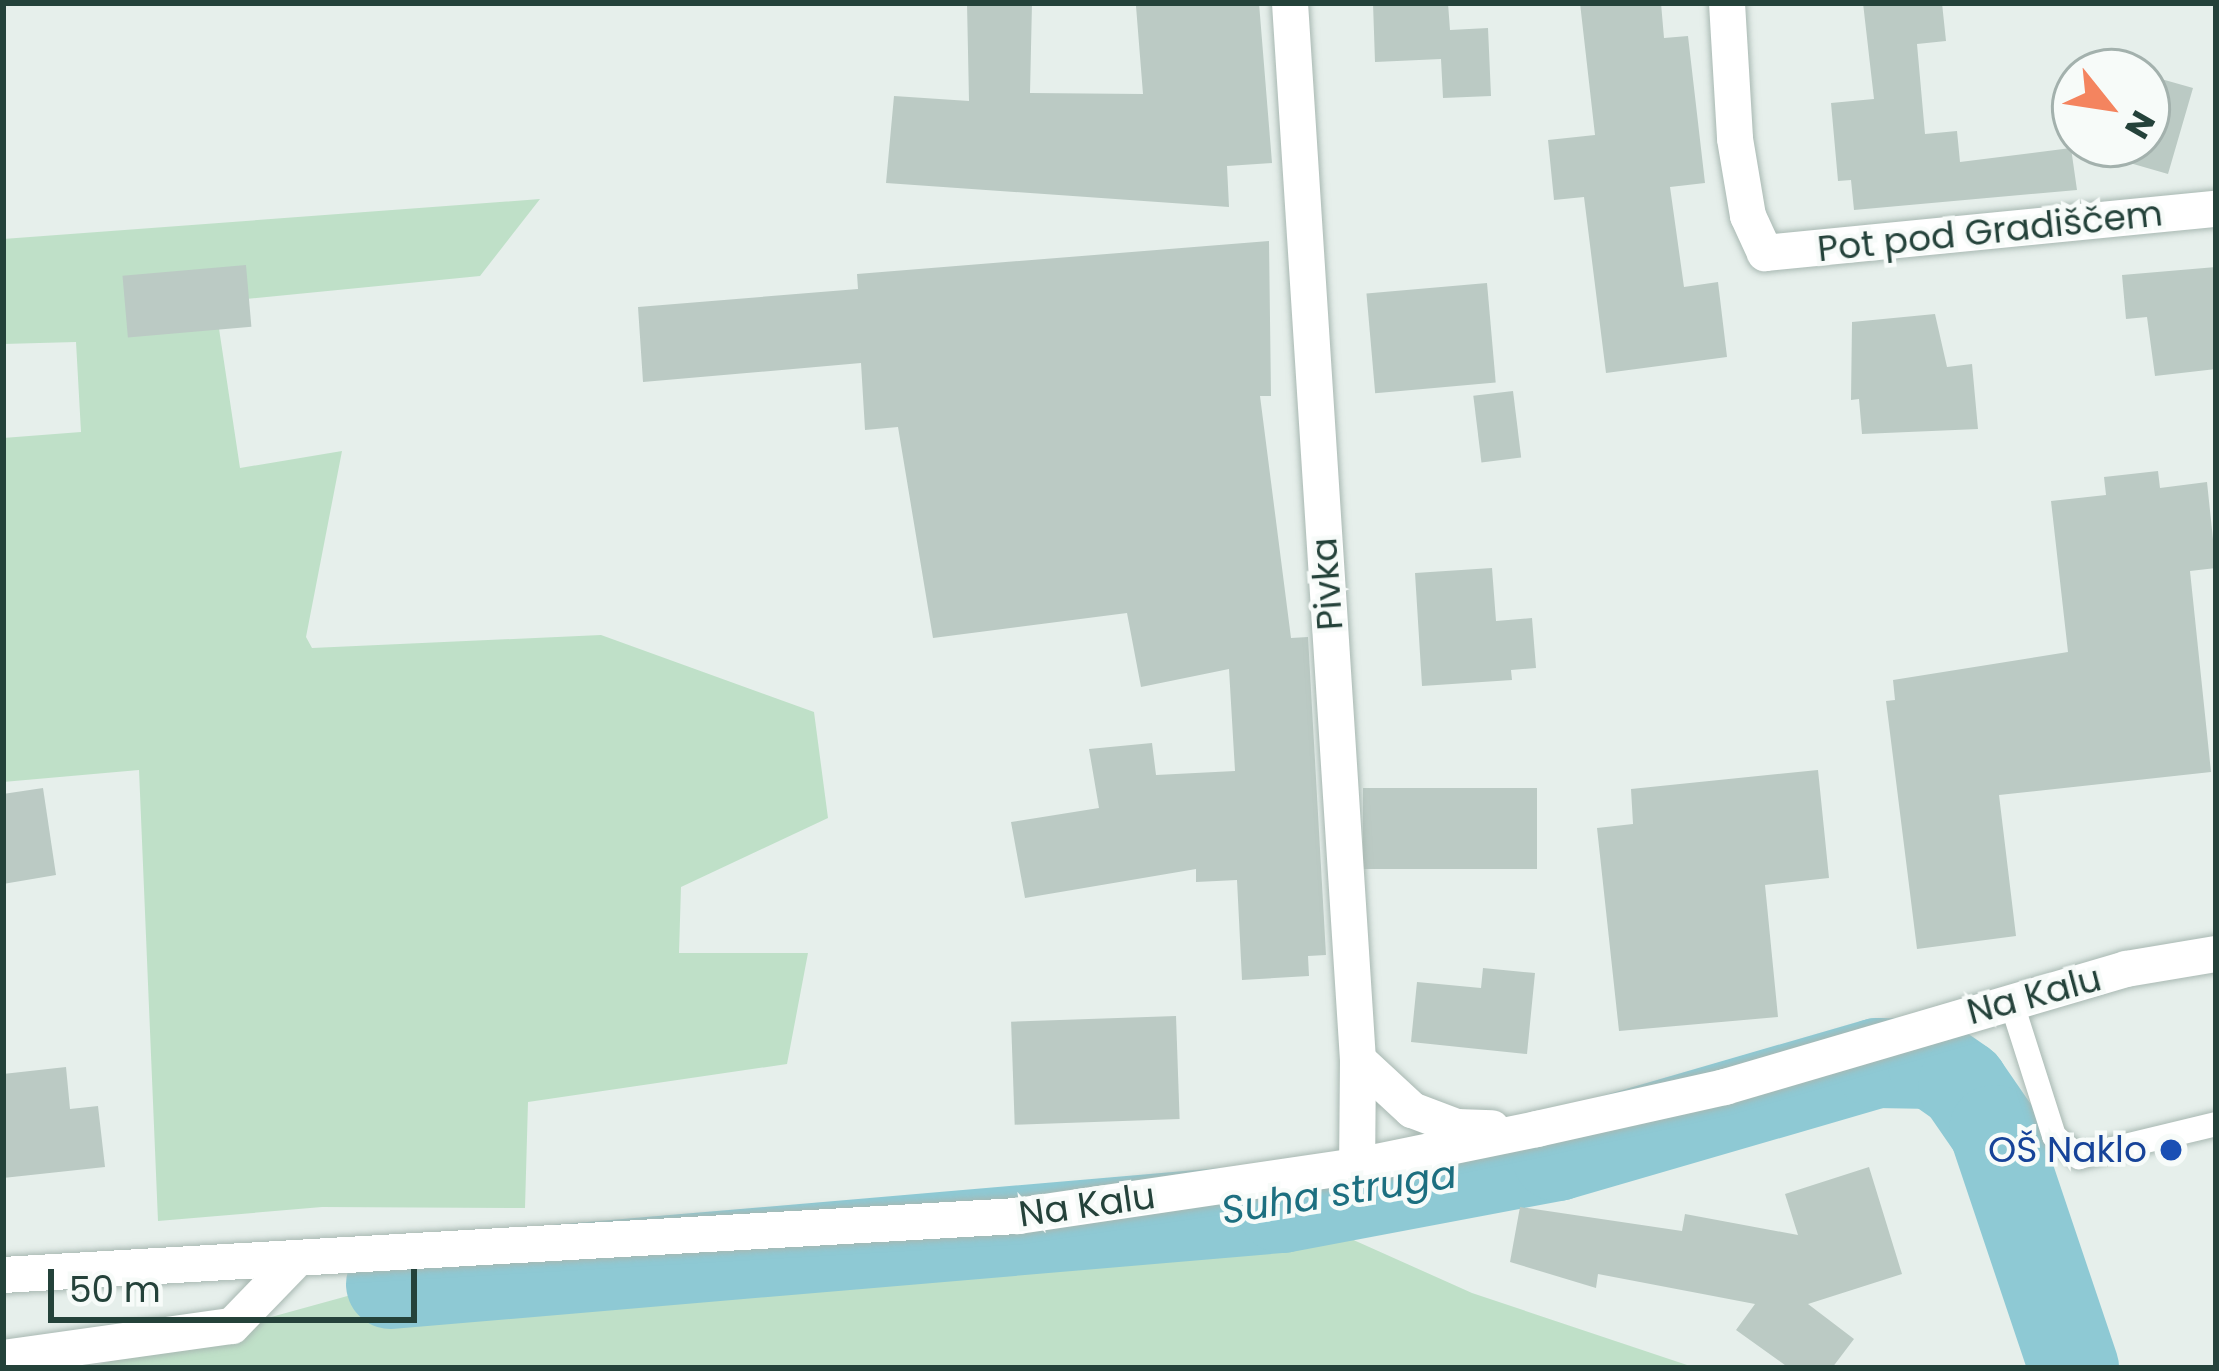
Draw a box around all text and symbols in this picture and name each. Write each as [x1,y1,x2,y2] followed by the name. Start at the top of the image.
[2051,48,2171,168] north arrow
[2113,102,2167,147] text: N
[1815,191,2165,271] street label: Pot pod Gradiščem
[1302,536,1352,632] street label: Pivka
[1962,956,2106,1034] street label: Na Kalu
[1988,1128,2147,1172] place label: OŠ Naklo
[2158,1137,2184,1163] marker: OŠ Naklo
[1218,1151,1460,1235] water label: Suha struga
[1016,1174,1158,1236] street label: Na Kalu
[54,1245,423,1319] scale bar
[69,1264,161,1315] text: 50 m

